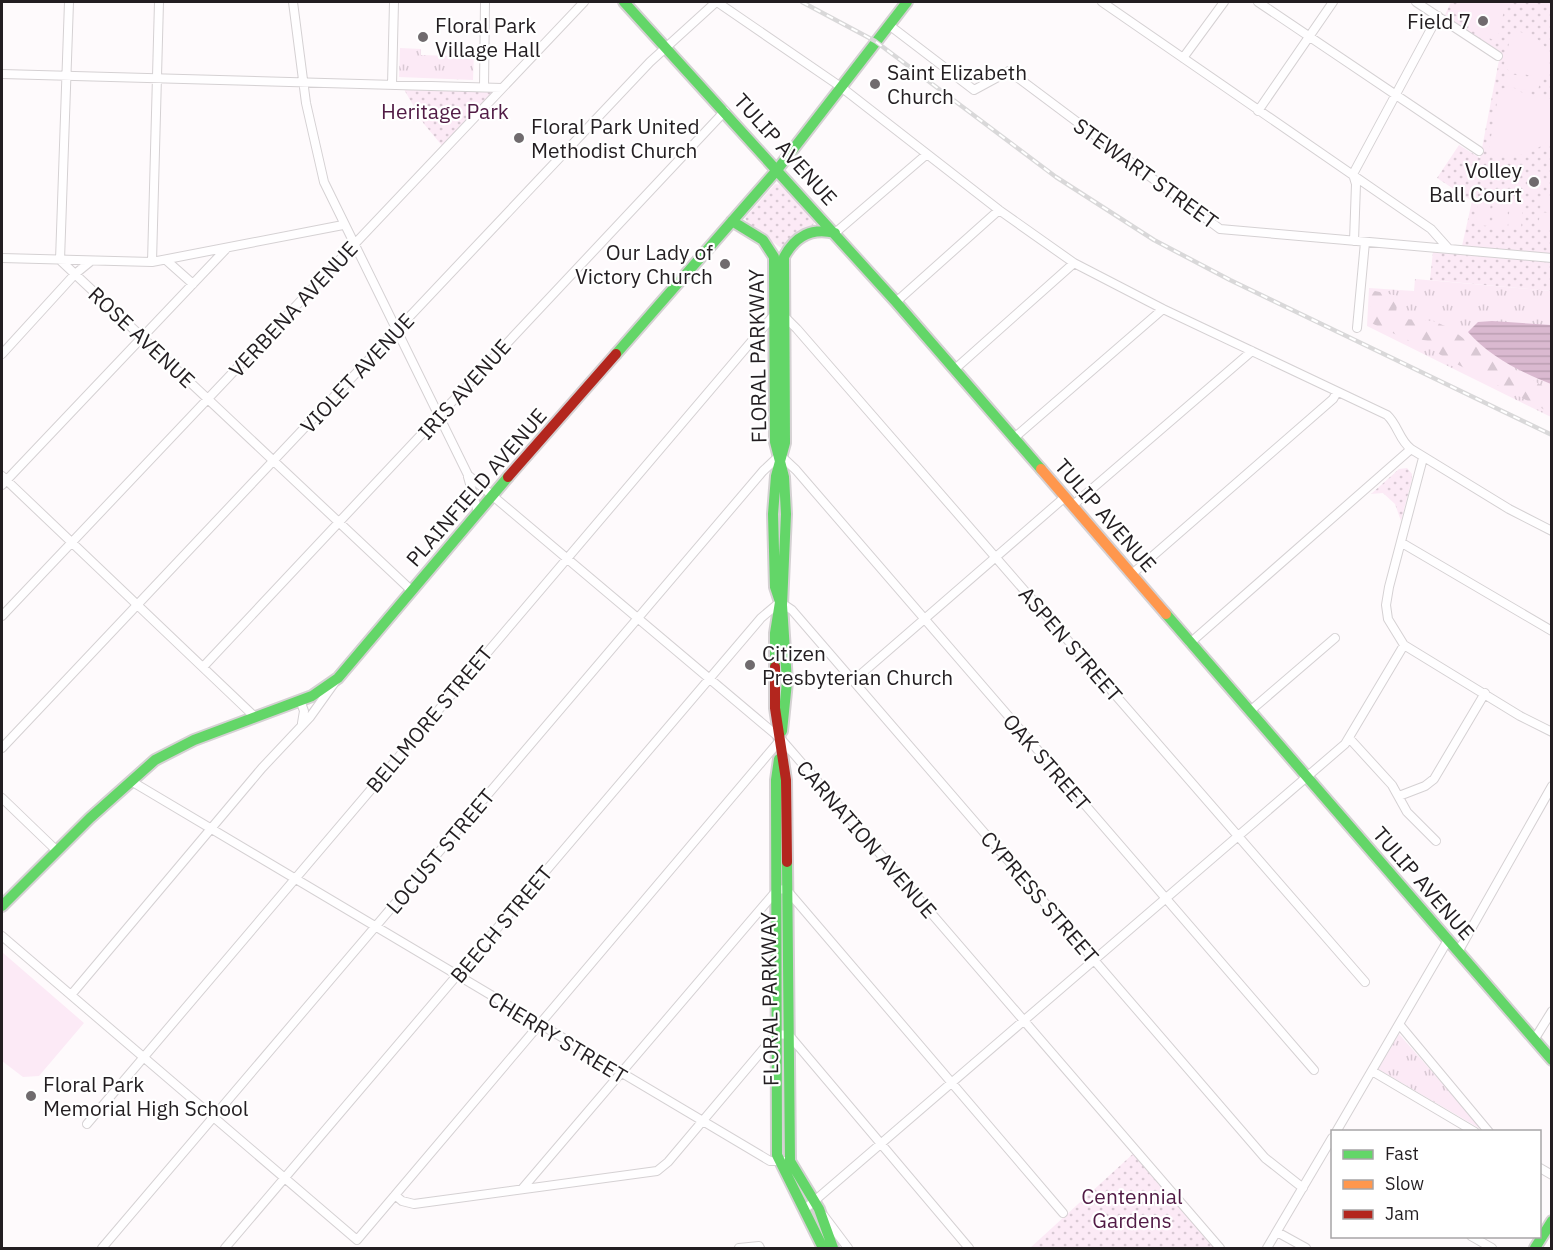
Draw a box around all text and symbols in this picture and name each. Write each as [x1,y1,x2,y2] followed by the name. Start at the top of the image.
[1407,7,1471,35] place label: Field 7
[435,11,541,63] place label: Floral Park Village Hall
[1476,14,1490,28] marker: Field 7
[416,30,430,44] marker: Floral Park Village Hall
[887,58,1027,110] place label: Saint Elizabeth Church
[868,77,882,91] marker: Saint Elizabeth Church
[728,87,844,211] street label: TULIP AVENUE
[381,97,509,125] park label: Heritage Park
[1068,111,1224,235] street label: STEWART STREET
[531,112,700,164] place label: Floral Park United Methodist Church
[512,131,526,145] marker: Floral Park United Methodist Church
[1429,156,1523,208] place label: Volley Ball Court
[1527,175,1541,189] marker: Volley Ball Court
[223,235,363,383] street label: VERBENA AVENUE
[575,238,713,290] place label: Our Lady of Victory Church
[718,257,732,271] marker: Our Lady of Victory Church
[741,268,773,443] street label: FLORAL PARKWAY
[83,280,201,394] street label: ROSE AVENUE
[294,307,420,439] street label: VIOLET AVENUE
[411,333,517,445] street label: IRIS AVENUE
[399,402,553,572] street label: PLAINFIELD AVENUE
[1049,452,1163,578] street label: TULIP AVENUE
[1013,580,1129,708] street label: ASPEN STREET
[762,639,953,691] place label: Citizen Presbyterian Church
[359,640,499,798] street label: BELLMORE STREET
[743,658,757,672] marker: Citizen Presbyterian Church
[997,707,1097,817] street label: OAK STREET
[791,754,943,924] street label: CARNATION AVENUE
[380,783,500,919] street label: LOCUST STREET
[1367,820,1481,946] street label: TULIP AVENUE
[975,825,1105,969] street label: CYPRESS STREET
[444,859,558,989] street label: BEECH STREET
[753,911,785,1086] street label: FLORAL PARKWAY
[483,984,633,1090] street label: CHERRY STREET
[43,1070,249,1122] place label: Floral Park Memorial High School
[24,1089,38,1103] marker: Floral Park Memorial High School
[1331,1130,1541,1238] legend
[1385,1142,1419,1165] text: Fast
[1385,1172,1424,1195] text: Slow
[1081,1182,1183,1234] park label: Centennial Gardens
[1385,1202,1420,1225] text: Jam

